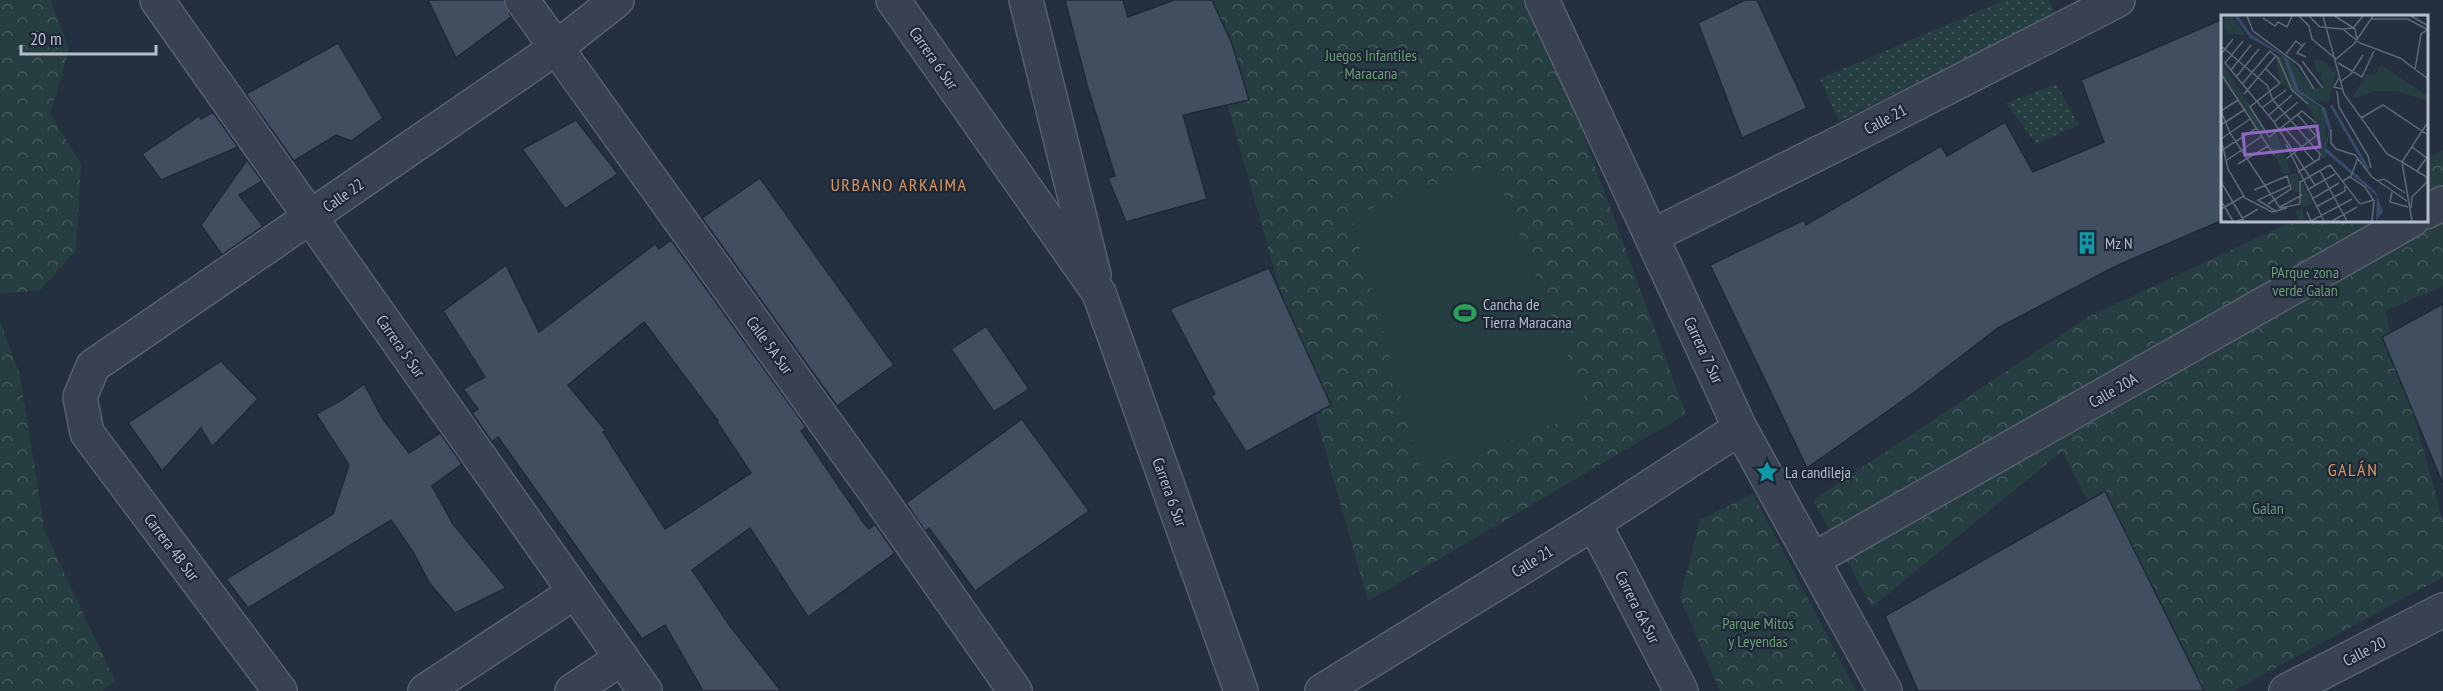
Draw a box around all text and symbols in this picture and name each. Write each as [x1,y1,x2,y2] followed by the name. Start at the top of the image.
[2221,15,2428,222] inset map
[21,18,156,56] scale bar
[905,23,963,94] street label: Carrera 6 Sur
[30,27,62,50] text: 20 m
[1324,45,1417,83] park label: Juegos Infantiles Maracana
[1860,100,1910,138] street label: Calle 21
[830,173,968,196] district label: URBANO ARKAIMA
[319,174,367,216] street label: Calle 22
[2074,230,2100,256] building icon: Mz N
[2105,233,2133,253] place label: Mz N
[2271,262,2339,300] park label: PArque zona verde Galan
[1483,294,1572,332] place label: Cancha de Tierra Maracana
[1452,300,1478,326] sports icon: Cancha de Tierra Maracana
[372,311,430,382] street label: Carrera 5 Sur
[742,312,798,378] street label: Calle 5A Sur
[1680,314,1728,387] street label: Carrera 7 Sur
[2085,368,2141,412] street label: Calle 20A
[1148,455,1192,530] street label: Carrera 6 Sur
[2328,458,2378,481] district label: GALÁN
[1754,459,1780,485] place icon: La candileja
[1785,462,1851,482] place label: La candileja
[2252,498,2284,518] park label: Galan
[140,509,204,585] street label: Carrera 4B Sur
[1507,540,1557,582] street label: Calle 21
[1611,567,1665,647] street label: Carrera 6A Sur
[1722,613,1794,651] park label: Parque Mitos y Leyendas
[2339,632,2389,670] street label: Calle 20

